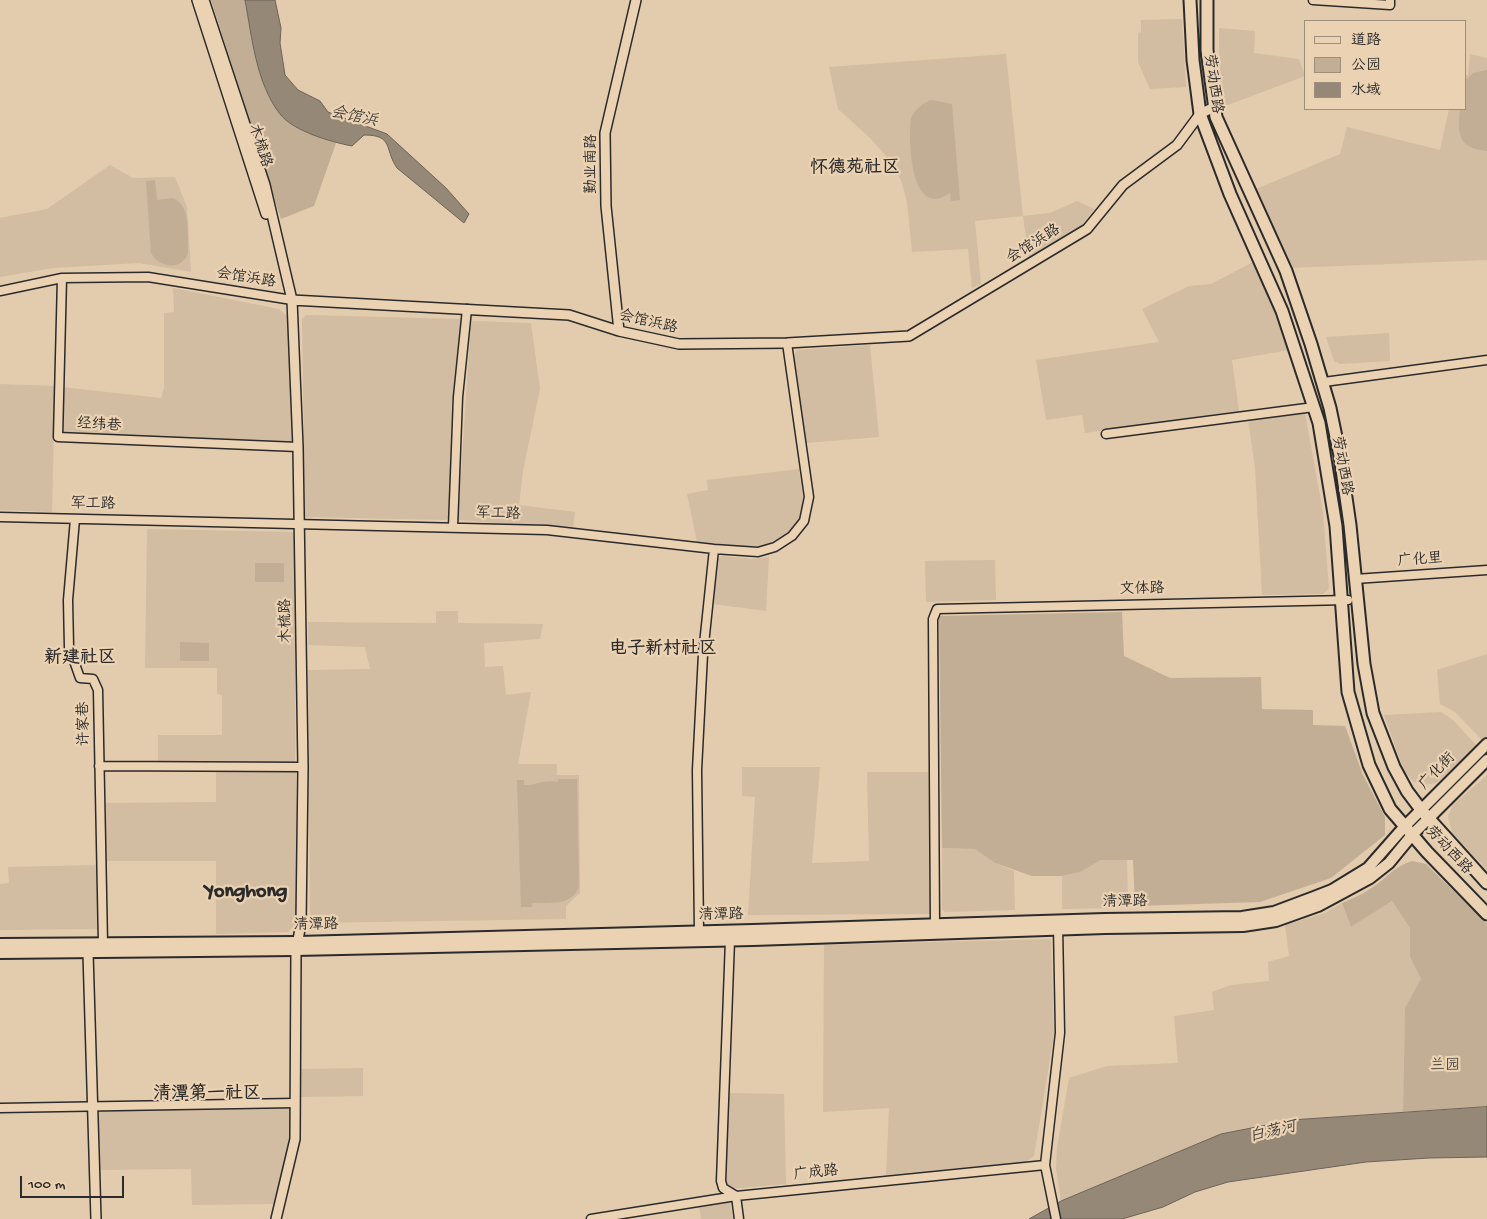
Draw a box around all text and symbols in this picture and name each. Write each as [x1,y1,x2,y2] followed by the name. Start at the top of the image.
[1304,20,1467,110] legend
[1351,32,1381,50] text: 道路
[1199,53,1225,115] street label: 劳动西路
[1351,57,1381,75] text: 公园
[1351,82,1381,100] text: 水域
[329,104,379,132] water label: 会馆浜
[243,122,275,170] street label: 木梳路
[584,134,602,194] street label: 勤业南路
[810,158,900,180] district label: 怀德苑社区
[1004,221,1064,269] street label: 会馆浜路
[215,265,277,293] street label: 会馆浜路
[617,307,679,339] street label: 会馆浜路
[76,415,122,437] street label: 经纬巷
[1327,435,1355,497] street label: 劳动西路
[70,496,116,514] street label: 军工路
[475,505,521,525] street label: 军工路
[1397,550,1443,572] street label: 广化里
[1119,581,1165,599] street label: 文体路
[278,598,296,644] street label: 木梳路
[609,639,717,661] district label: 电子新村社区
[44,648,116,670] district label: 新建社区
[76,701,94,747] street label: 许家巷
[1416,750,1460,794] street label: 广化街
[1421,823,1475,879] street label: 劳动西路
[205,881,287,905] district label: Yonghong
[1102,894,1148,912] street label: 清潭路
[698,907,744,925] street label: 清潭路
[293,917,339,935] street label: 清潭路
[1430,1058,1460,1076] park label: 兰园
[153,1084,261,1106] district label: 清潭第一社区
[1247,1118,1299,1148] water label: 白荡河
[793,1163,839,1185] street label: 广成路
[22,1166,126,1198] scale bar
[28,1176,65,1194] text: 100 m

